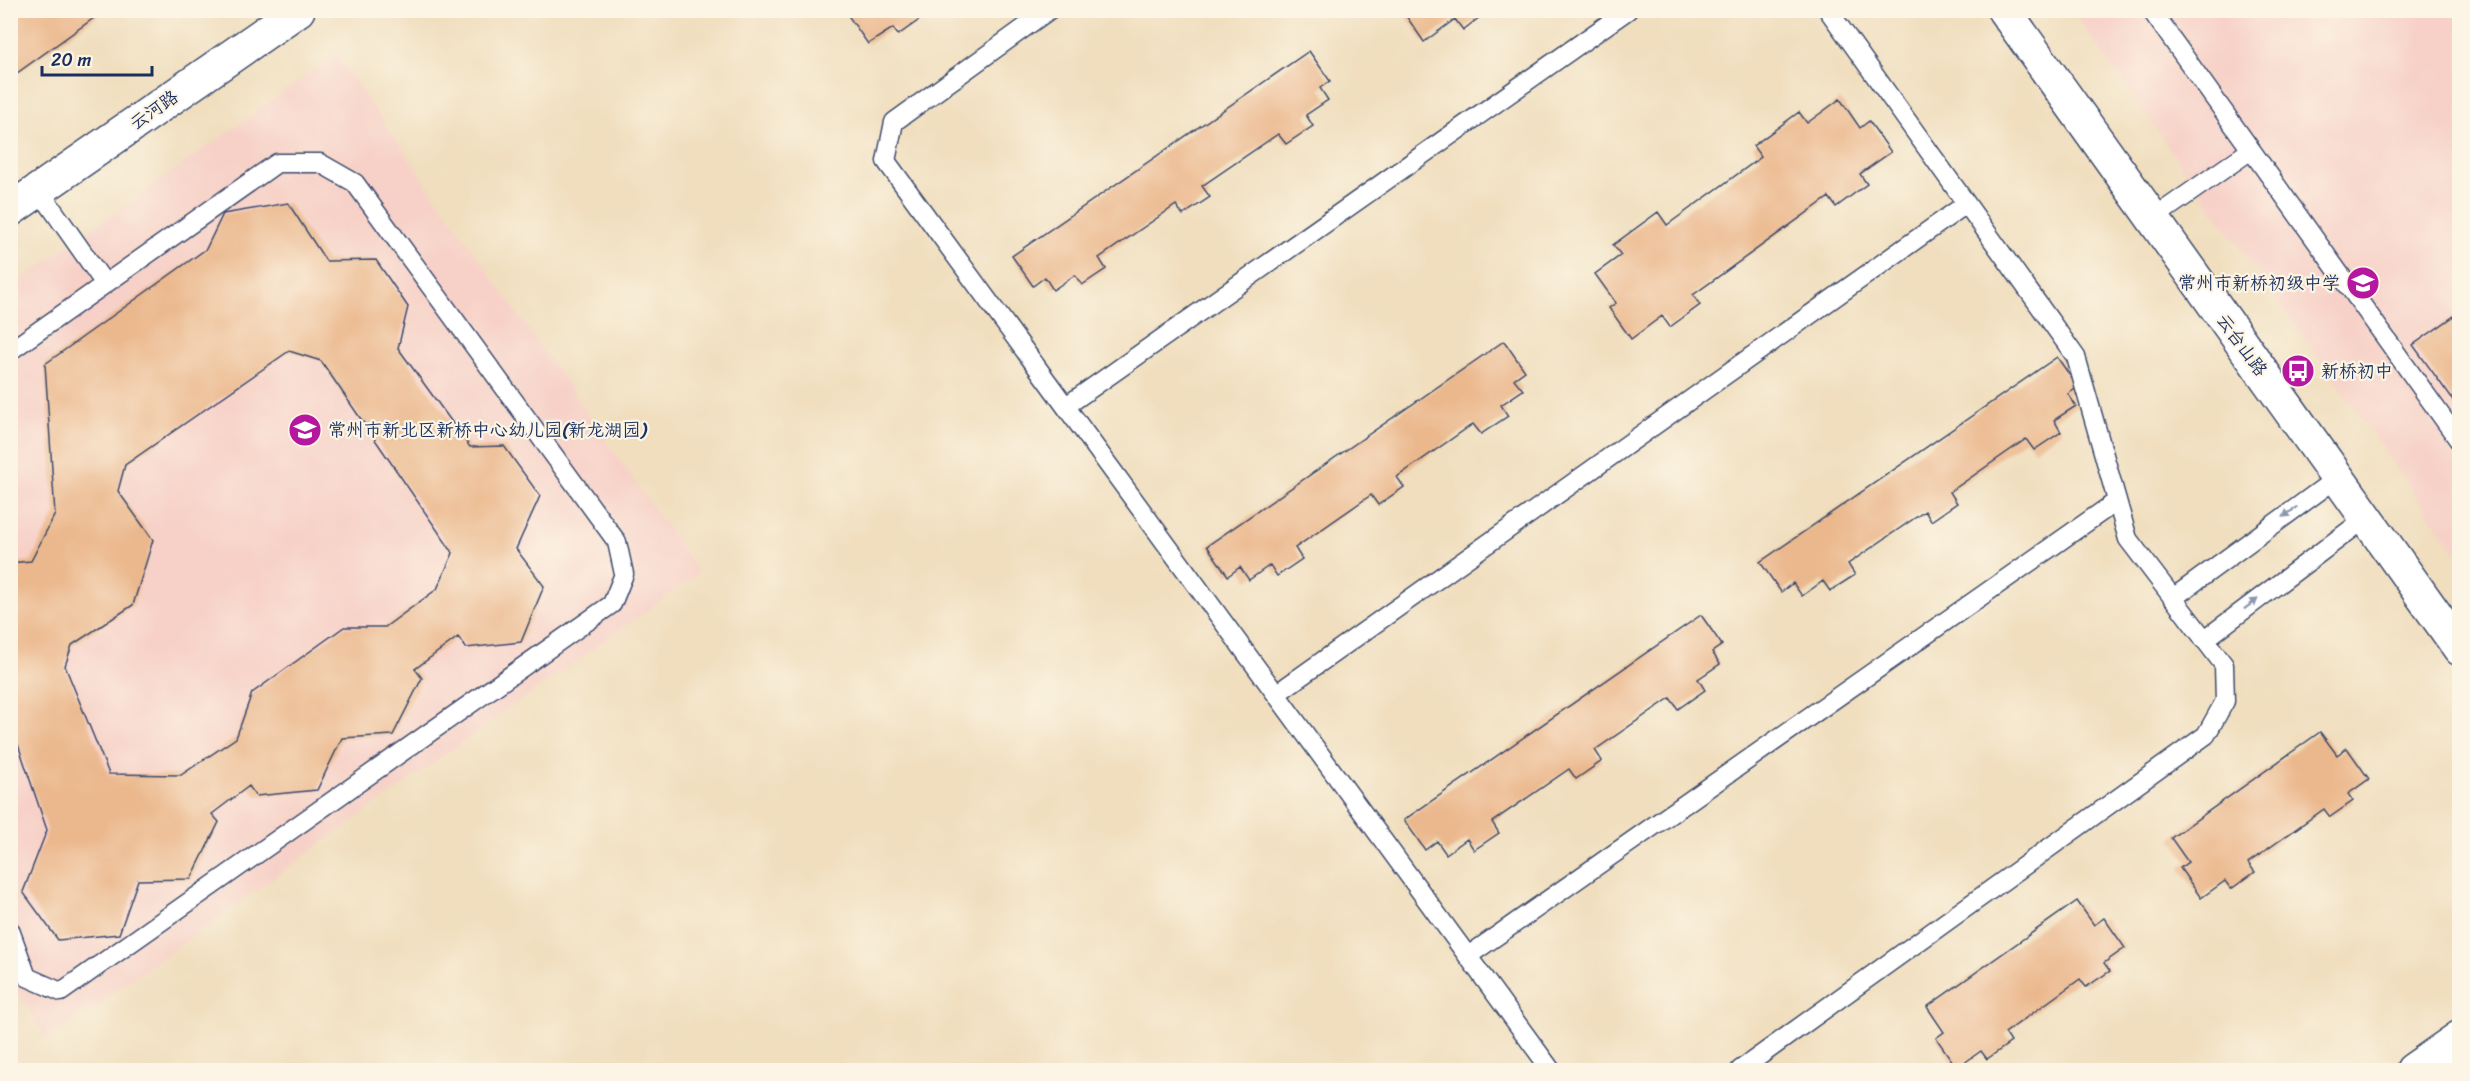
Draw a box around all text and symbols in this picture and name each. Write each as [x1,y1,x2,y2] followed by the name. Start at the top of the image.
[42,39,152,77] scale bar
[51,44,91,76] text: 20 m
[123,81,185,139] street label: 云河路
[2345,265,2381,301] school or university icon: 常州市新桥初级中学
[2178,267,2340,299] place label: 常州市新桥初级中学
[2208,306,2276,384] street label: 云台山路
[2280,353,2316,389] bus stop icon: 新桥初中
[2321,355,2393,387] place label: 新桥初中
[287,412,323,448] school or university icon: 常州市新北区新桥中心幼儿园(新龙湖园)
[328,414,648,446] place label: 常州市新北区新桥中心幼儿园(新龙湖园)
[2282,506,2297,518] one-way arrow
[2243,598,2259,611] one-way arrow

